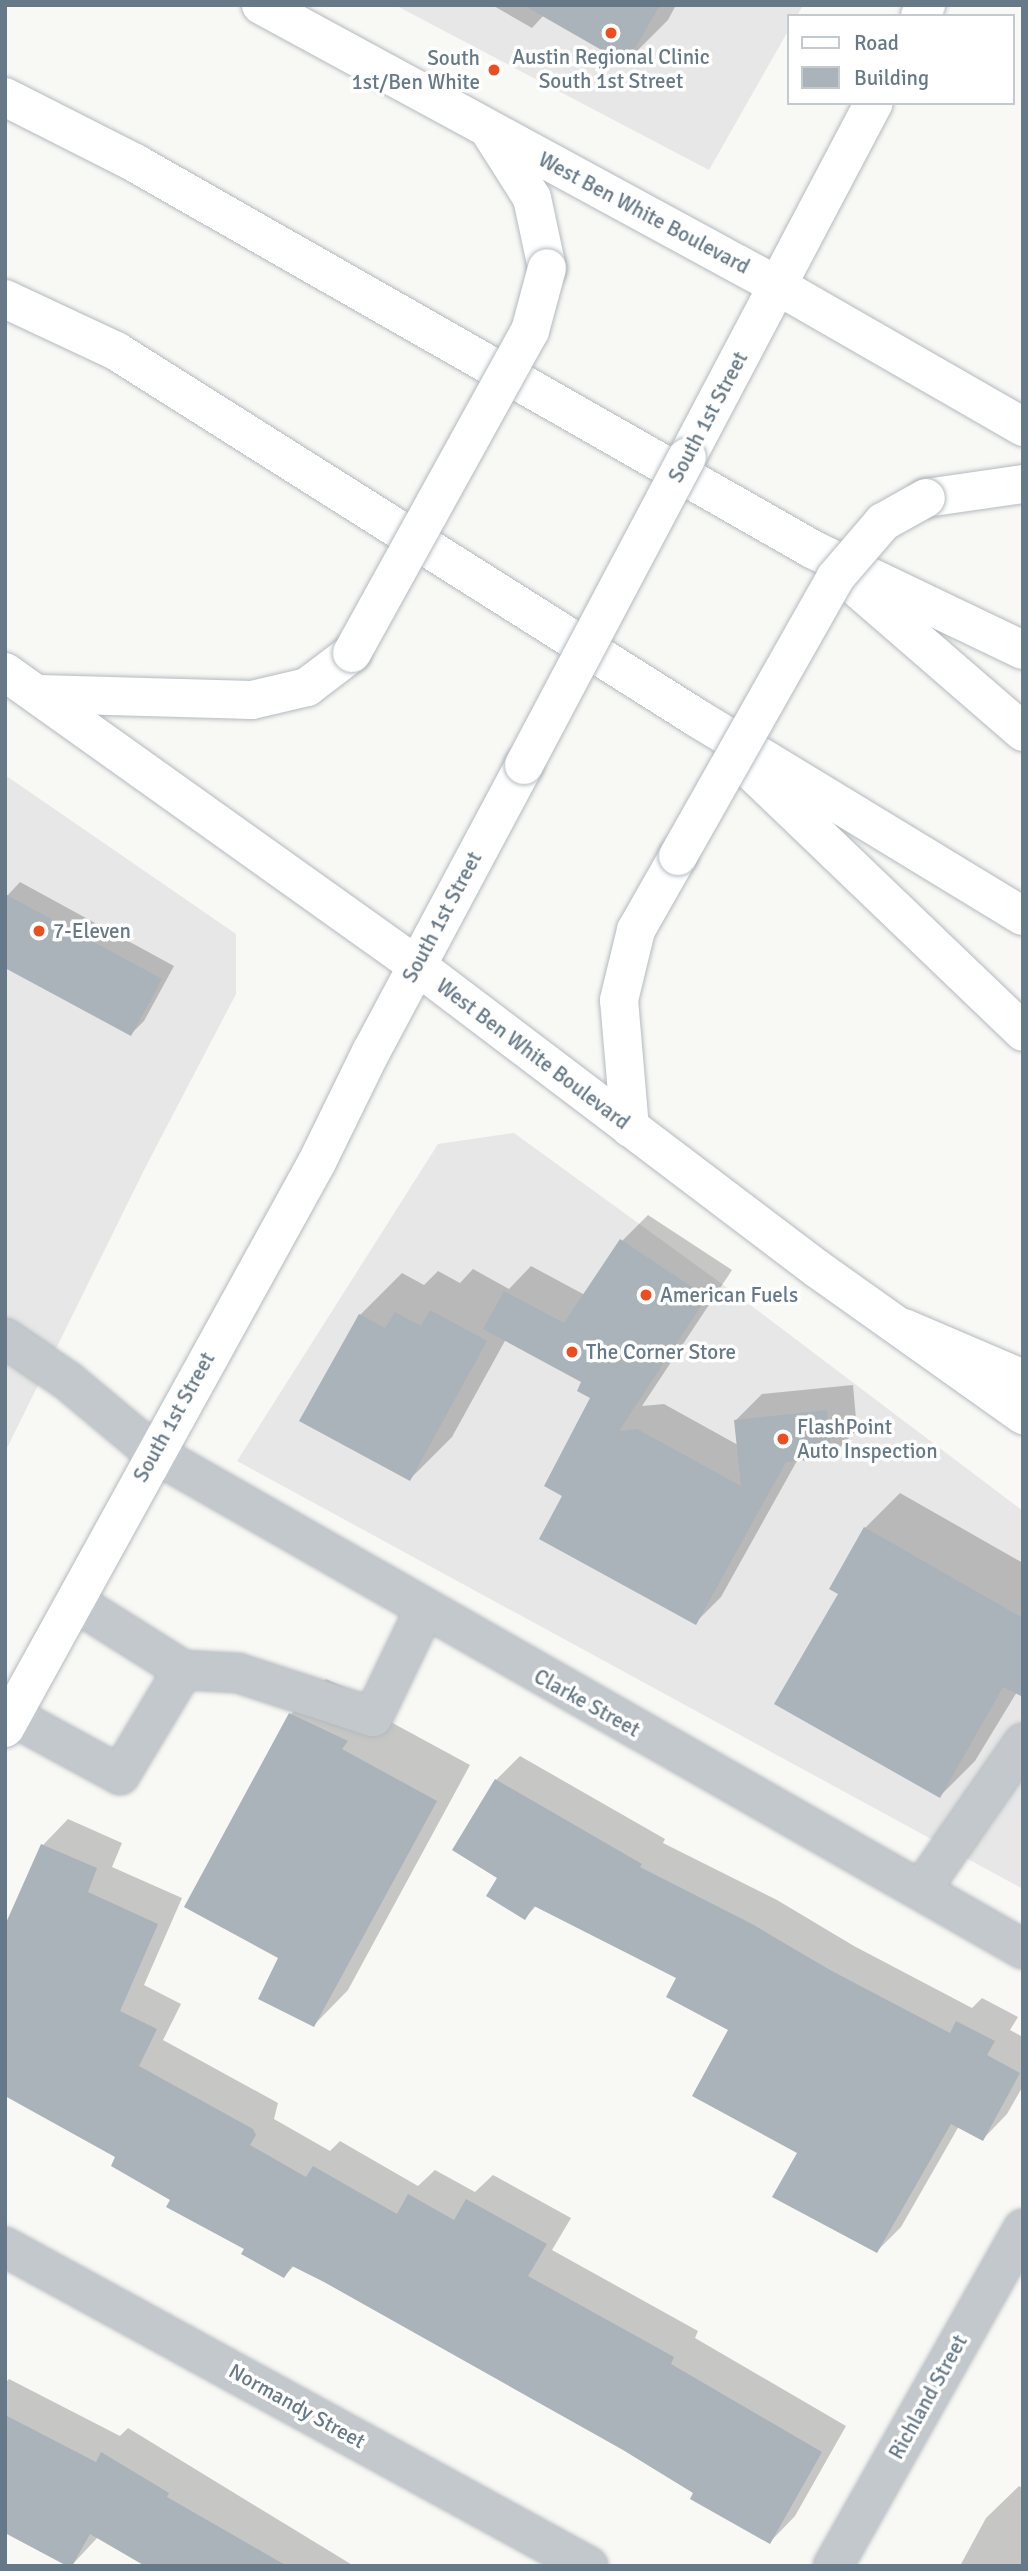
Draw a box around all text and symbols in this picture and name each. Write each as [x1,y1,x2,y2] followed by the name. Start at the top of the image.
[786,14,1014,105] legend
[603,25,619,41] marker: Austin Regional Clinic South 1st Street
[854,30,899,56] text: Road
[512,44,710,94] place label: Austin Regional Clinic South 1st Street
[351,45,480,95] place label: South 1st/Ben White
[486,62,502,78] marker: South 1st/Ben White
[854,65,929,91] text: Building
[534,147,754,279] street label: West Ben White Boulevard
[663,347,753,487] street label: South 1st Street
[397,847,487,987] street label: South 1st Street
[53,918,131,944] place label: 7-Eleven
[31,923,47,939] marker: 7-Eleven
[431,973,635,1135] street label: West Ben White Boulevard
[660,1282,798,1308] place label: American Fuels
[638,1287,654,1303] marker: American Fuels
[586,1339,736,1365] place label: The Corner Store
[564,1344,580,1360] marker: The Corner Store
[128,1348,220,1486] street label: South 1st Street
[797,1414,938,1464] place label: FlashPoint Auto Inspection
[775,1431,791,1447] marker: FlashPoint Auto Inspection
[530,1664,644,1742] street label: Clarke Street
[883,2330,973,2464] street label: Richland Street
[224,2358,370,2454] street label: Normandy Street

